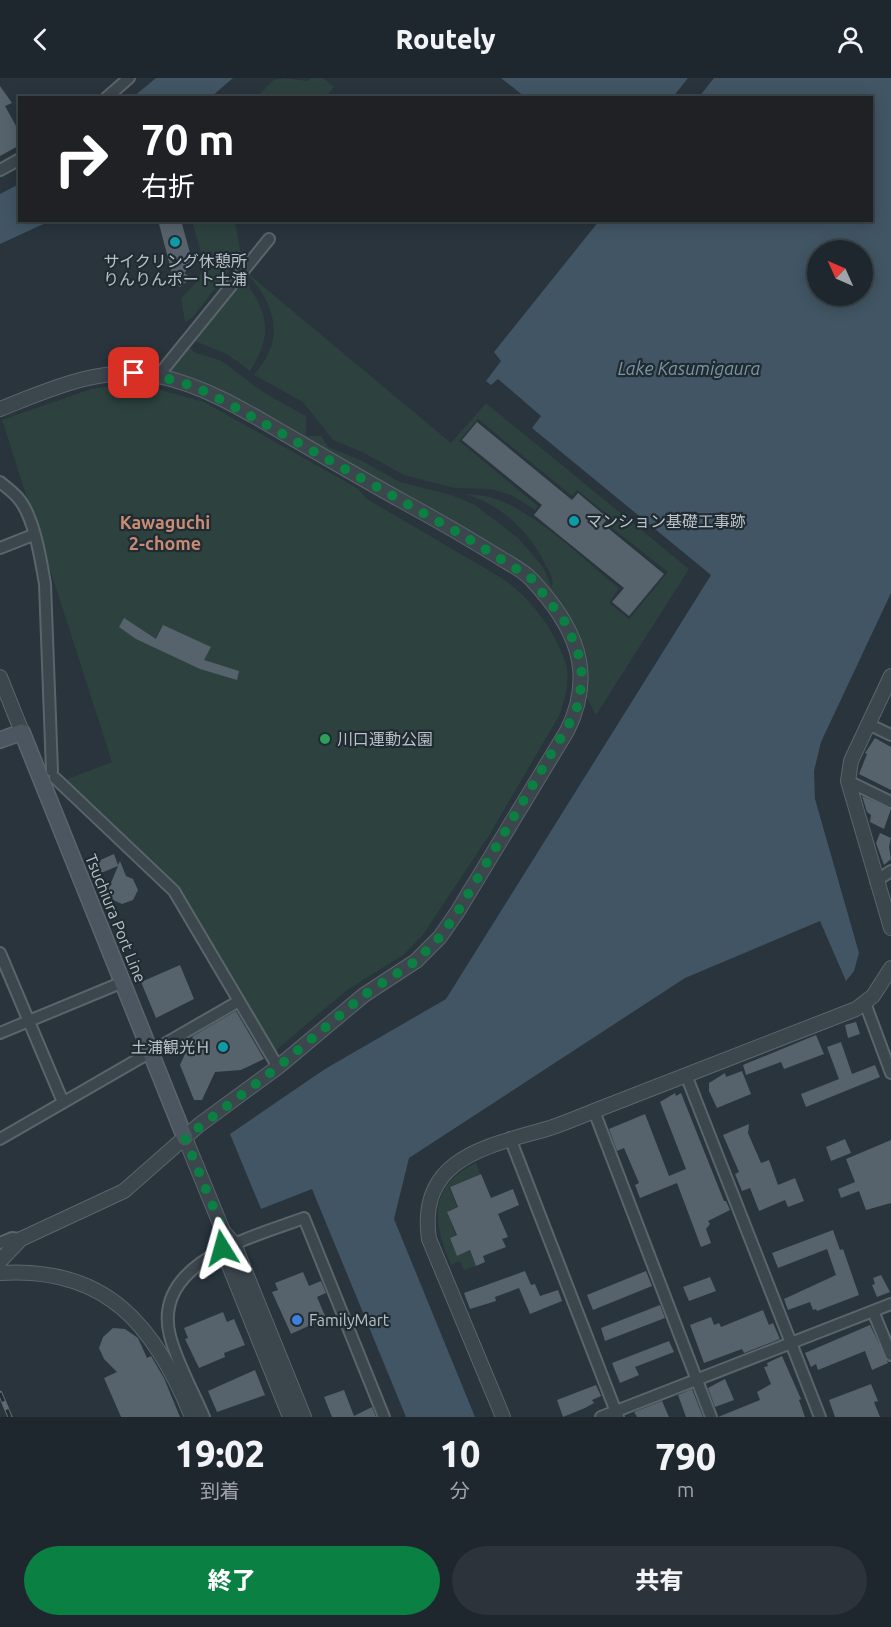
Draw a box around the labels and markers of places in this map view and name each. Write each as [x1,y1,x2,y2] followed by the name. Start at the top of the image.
[168,235,182,249] marker: サイクリング休憩所 りんりんポート土浦
[103,252,247,288] place label: サイクリング休憩所 りんりんポート土浦
[108,347,159,398] pin
[586,512,746,530] place label: マンション基礎工事跡
[567,514,581,528] marker: マンション基礎工事跡
[337,730,433,748] place label: 川口運動公園
[318,732,332,746] marker: 川口運動公園
[131,1038,211,1056] place label: 土浦観光Ｈ
[216,1040,230,1054] marker: 土浦観光Ｈ
[309,1311,390,1329] place label: FamilyMart
[290,1313,304,1327] marker: FamilyMart

